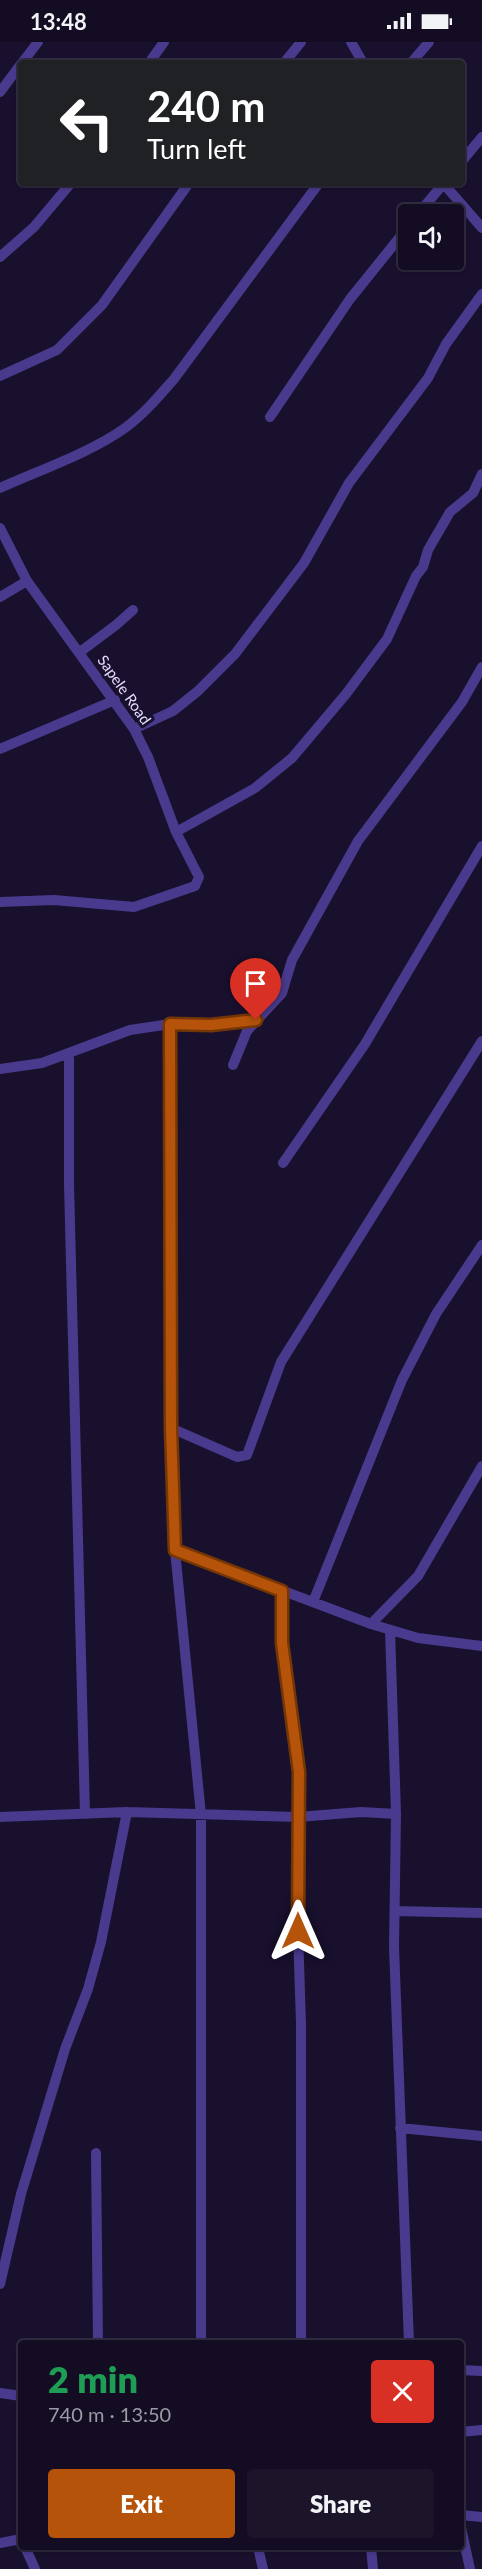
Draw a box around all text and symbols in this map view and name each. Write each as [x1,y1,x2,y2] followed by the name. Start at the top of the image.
[30,8,87,35] text: 13:48
[147,81,265,131] text: 240 m
[48,84,126,162] icon: left
[147,132,246,165] text: Turn left
[398,204,464,270] map controls
[398,204,464,270] button: sound
[94,651,155,728] street label: Sapele Road
[230,958,281,1020] pin
[239,967,272,1000] icon: arrive
[266,1899,330,1963] position arrow
[48,2357,138,2401] text: 2 min
[371,2360,434,2423] button: close
[48,2402,171,2426] text: 740 m · 13:50
[48,2469,235,2538] button: Exit
[247,2469,434,2538] button: Share

